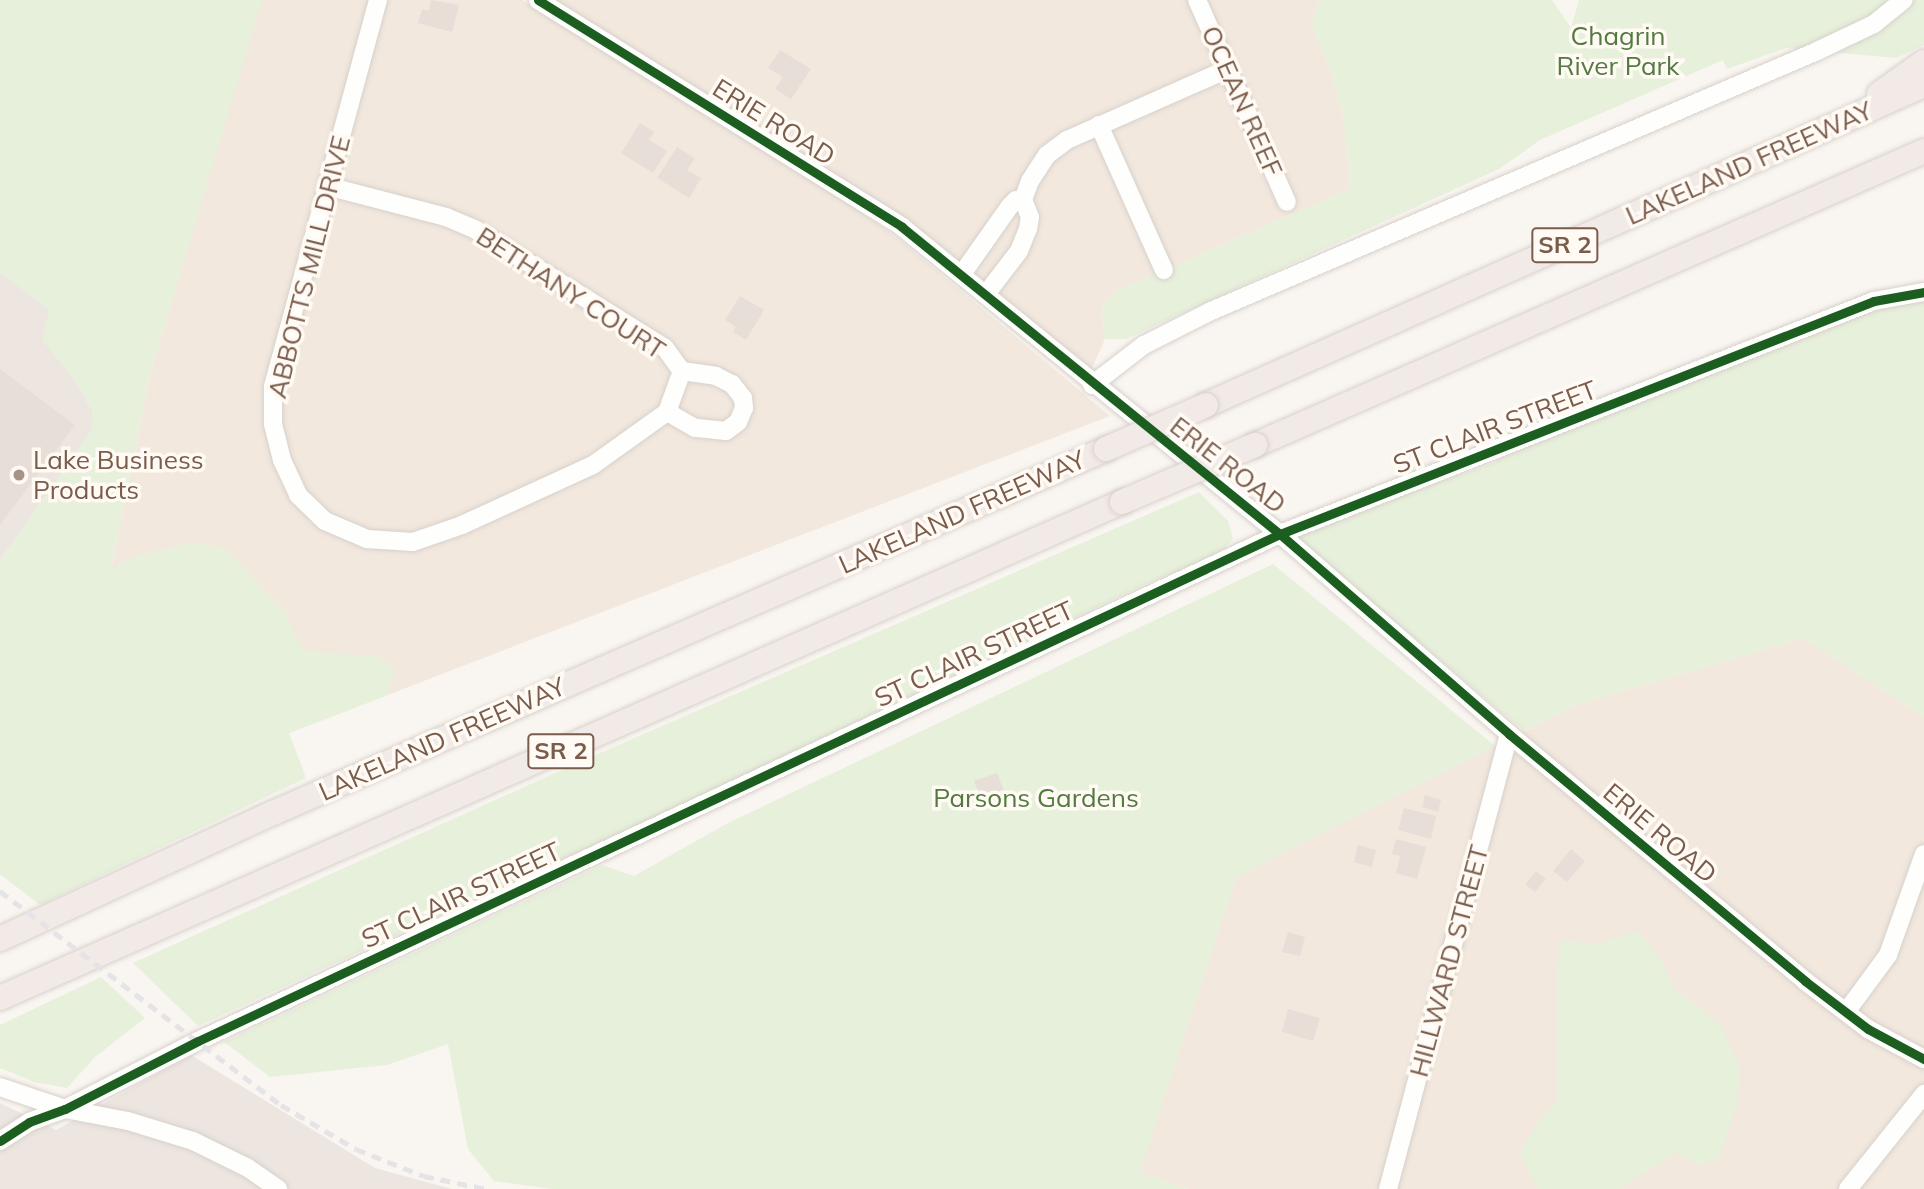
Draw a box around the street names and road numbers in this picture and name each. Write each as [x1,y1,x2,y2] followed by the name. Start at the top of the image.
[1195,21,1289,181] street label: OCEAN REEF
[707,72,841,172] street label: ERIE ROAD
[1621,95,1877,231] street label: LAKELAND FREEWAY
[261,133,357,401] street label: ABBOTTS MILL DRIVE
[471,220,671,366] street label: BETHANY COURT
[1530,224,1600,266] road number: SR 2
[1389,374,1601,480] street label: ST CLAIR STREET
[1164,410,1292,520] street label: ERIE ROAD
[834,444,1090,580] street label: LAKELAND FREEWAY
[870,594,1078,714] street label: ST CLAIR STREET
[314,671,570,807] street label: LAKELAND FREEWAY
[526,730,596,772] road number: SR 2
[1597,777,1723,889] street label: ERIE ROAD
[357,835,565,955] street label: ST CLAIR STREET
[1403,842,1495,1080] street label: HILLWARD STREET

